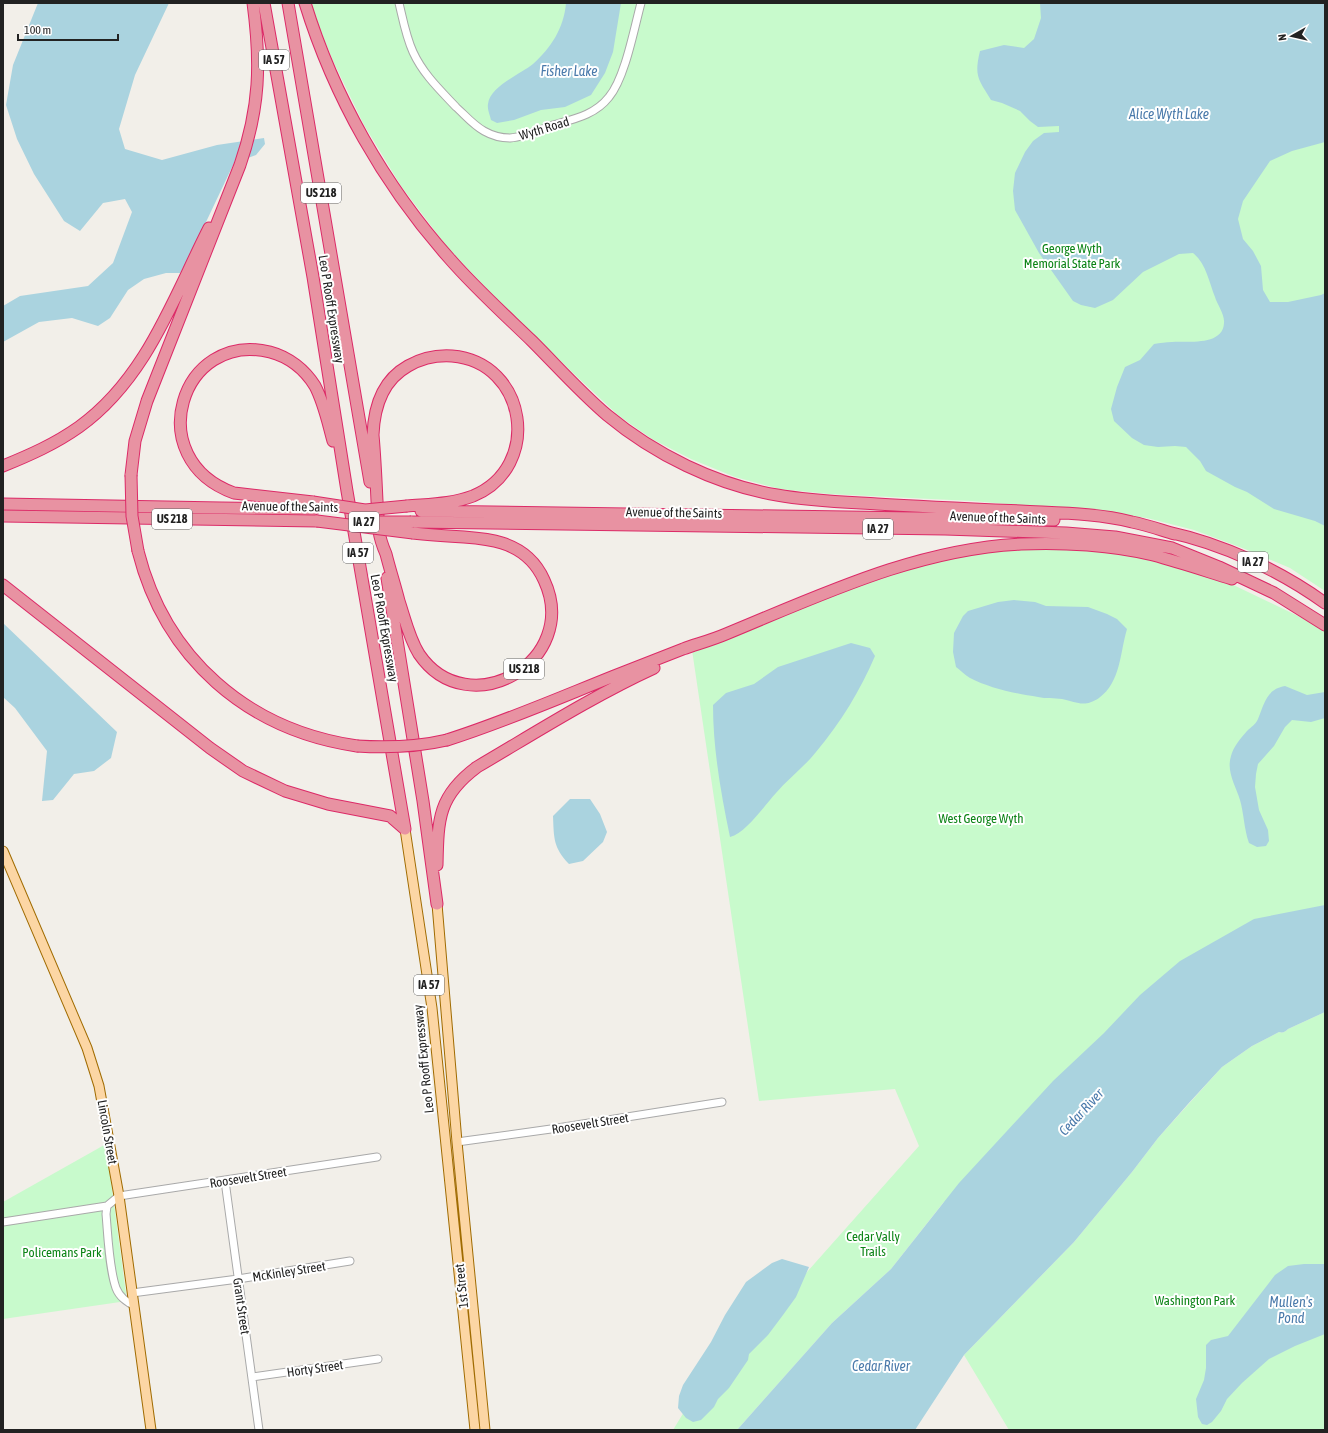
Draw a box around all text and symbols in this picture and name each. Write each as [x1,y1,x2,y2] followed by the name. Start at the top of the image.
[18,16,118,42] scale bar
[1272,16,1312,56] north arrow
[24,23,51,37] text: 100 m
[1276,33,1288,41] text: N
[259,50,289,70] road number: IA 57
[540,63,598,79] water label: Fisher Lake
[1128,106,1209,122] water label: Alice Wyth Lake
[517,114,571,143] street label: Wyth Road
[301,183,341,203] road number: US 218
[1024,241,1120,271] park label: George Wyth Memorial State Park
[316,254,348,365] street label: Leo P Rooff Expressway
[242,498,339,515] street label: Avenue of the Saints
[626,504,723,521] street label: Avenue of the Saints
[950,508,1047,527] street label: Avenue of the Saints
[152,509,192,529] road number: US 218
[349,512,379,532] road number: IA 27
[863,519,893,539] road number: IA 27
[343,543,373,563] road number: IA 57
[1238,552,1268,572] road number: IA 27
[368,573,401,684] street label: Leo P Rooff Expressway
[504,659,544,679] road number: US 218
[938,811,1024,826] park label: West George Wyth
[414,975,444,995] road number: IA 57
[410,1003,437,1114] street label: Leo P Rooff Expressway
[1055,1085,1107,1139] water label: Cedar River
[94,1099,121,1166] street label: Lincoln Street
[551,1110,630,1137] street label: Roosevelt Street
[209,1164,288,1191] street label: Roosevelt Street
[846,1229,900,1259] park label: Cedar Vally Trails
[22,1245,102,1260] park label: Policemans Park
[251,1258,327,1285] street label: McKinley Street
[452,1263,471,1309] street label: 1st Street
[230,1277,253,1336] street label: Grant Street
[1155,1293,1235,1308] park label: Washington Park
[1269,1294,1313,1326] water label: Mullen's Pond
[286,1357,344,1380] street label: Horty Street
[852,1358,911,1374] water label: Cedar River

